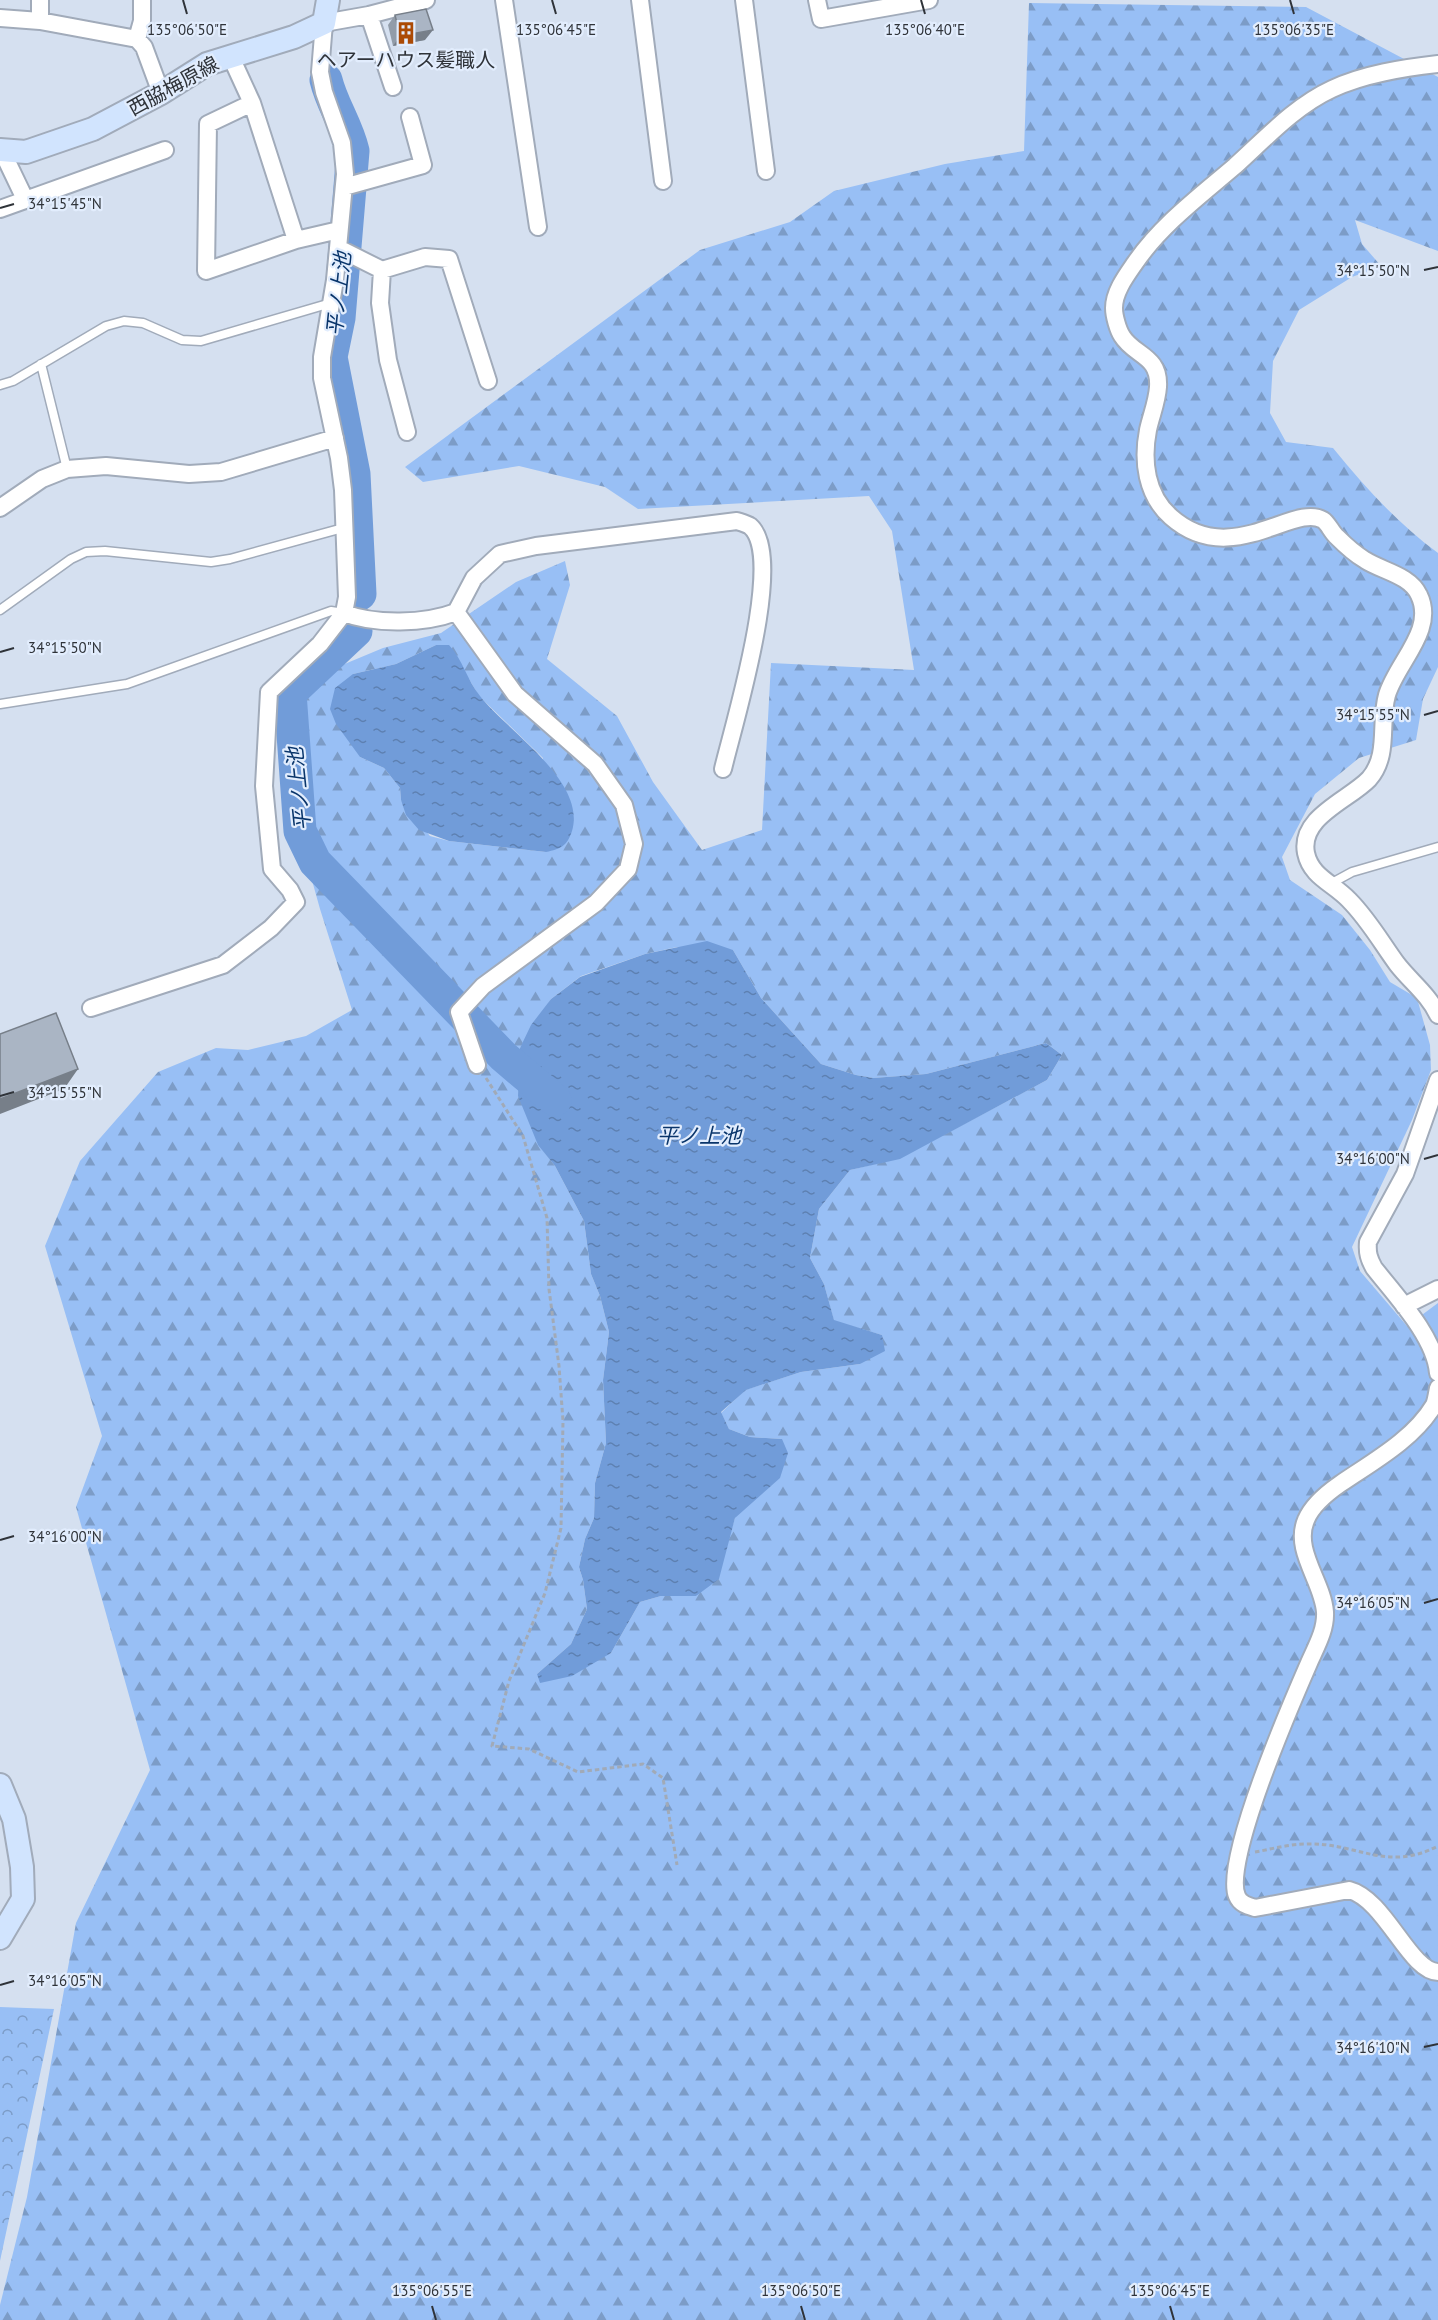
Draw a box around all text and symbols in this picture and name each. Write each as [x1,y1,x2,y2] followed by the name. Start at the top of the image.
[147,20,227,39] text: 135°06'50"E
[393,20,419,46] building icon: ヘアーハウス髪職人
[516,20,596,39] text: 135°06'45"E
[885,20,965,39] text: 135°06'40"E
[1254,20,1334,39] text: 135°06'35"E
[317,47,495,73] place label: ヘアーハウス髪職人
[123,50,223,122] street label: 西脇梅原線
[28,194,102,213] text: 34°15'45"N
[321,249,357,337] water label: 平ノ上池
[1336,261,1410,280] text: 34°15'50"N
[28,638,102,657] text: 34°15'50"N
[1336,705,1410,724] text: 34°15'55"N
[280,744,316,832] water label: 平ノ上池
[28,1083,102,1102] text: 34°15'55"N
[657,1122,743,1149] water label: 平ノ上池
[1336,1149,1410,1168] text: 34°16'00"N
[28,1527,102,1546] text: 34°16'00"N
[1336,1593,1410,1612] text: 34°16'05"N
[28,1971,102,1990] text: 34°16'05"N
[1336,2038,1410,2057] text: 34°16'10"N
[392,2281,472,2300] text: 135°06'55"E
[761,2281,841,2300] text: 135°06'50"E
[1130,2281,1210,2300] text: 135°06'45"E

